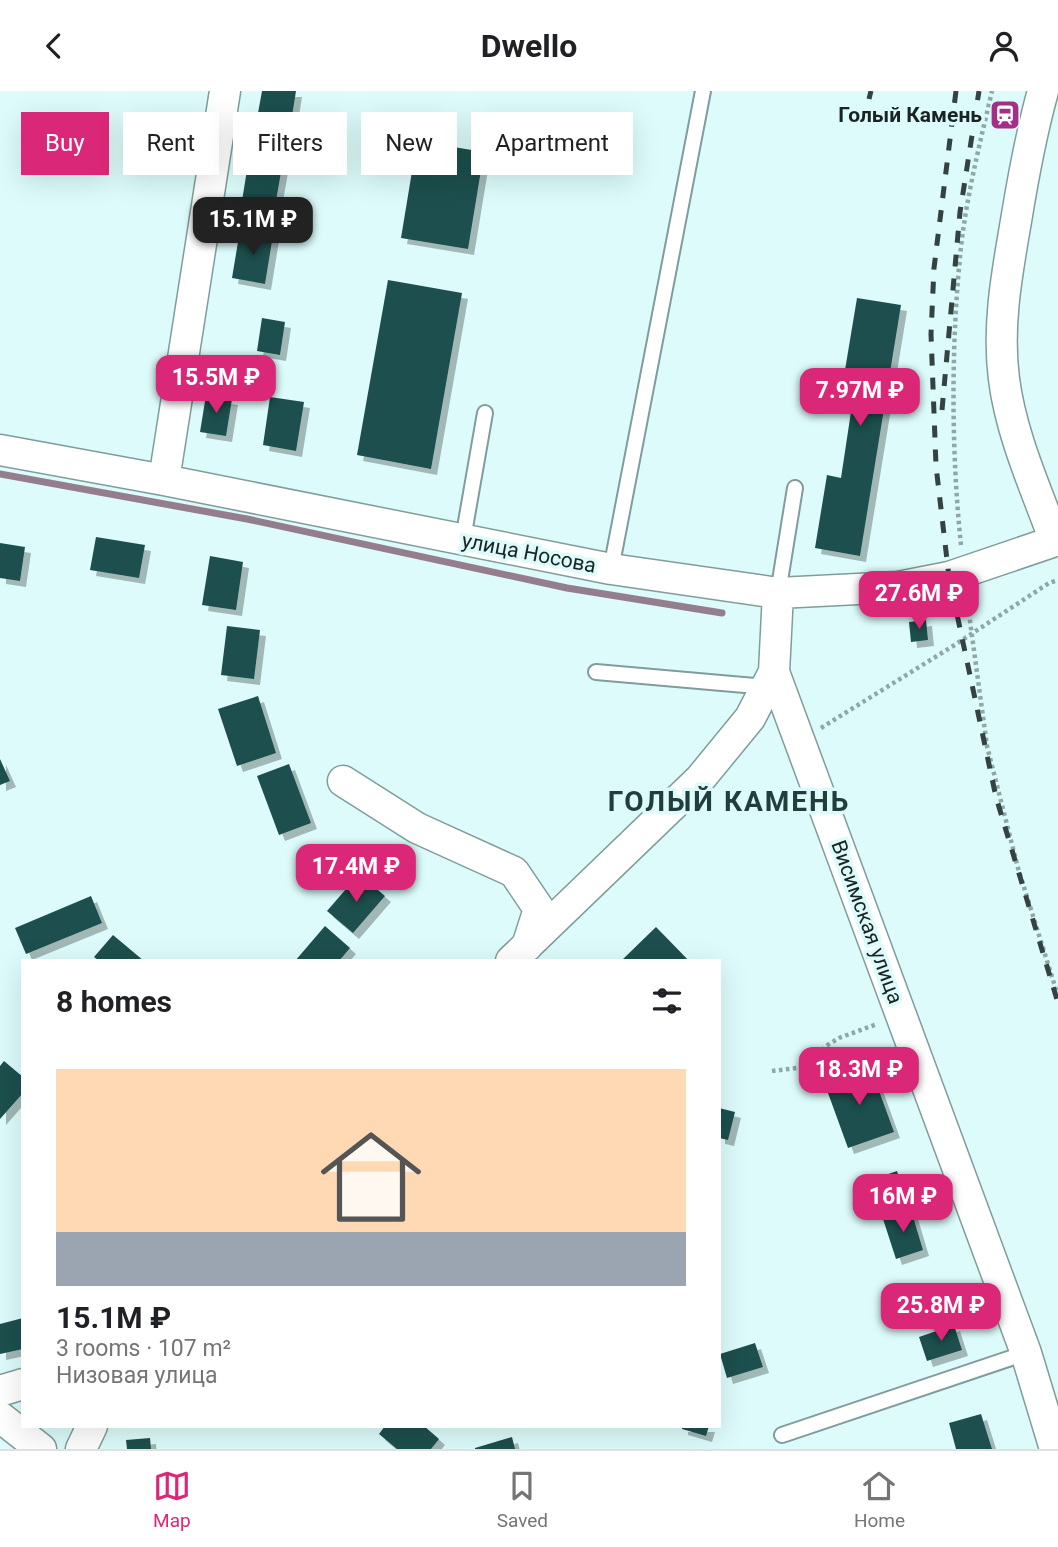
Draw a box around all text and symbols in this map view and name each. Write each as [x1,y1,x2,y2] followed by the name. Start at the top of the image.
[35,27,73,65] icon: back
[481,27,577,65] text: Dwello
[985,27,1023,65] icon: person
[988,98,1022,132] station icon: Голый Камень
[838,103,982,127] place label: Голый Камень
[21,112,109,175] chip: Buy
[123,112,219,175] chip: Rent
[233,112,347,175] chip: Filters
[361,112,457,175] chip: New
[471,112,633,175] chip: Apartment
[188,197,318,257] pin: 15.1M ₽
[209,206,297,233] text: 15.1M ₽
[151,355,281,415] pin: 15.5M ₽
[172,364,260,391] text: 15.5M ₽
[795,369,925,428] pin: 7.97M ₽
[816,377,904,404] text: 7.97M ₽
[460,528,598,578] street label: улица Носова
[854,571,984,631] pin: 27.6M ₽
[875,580,963,607] text: 27.6M ₽
[608,785,850,818] district label: ГОЛЫЙ КАМЕНЬ
[826,837,908,1007] street label: Висимская улица
[291,845,421,904] pin: 17.4M ₽
[312,853,400,880] text: 17.4M ₽
[648,982,686,1020] icon: filters
[56,984,172,1019] text: 8 homes
[794,1047,924,1107] pin: 18.3M ₽
[815,1056,903,1083] text: 18.3M ₽
[308,1114,434,1240] icon: home
[854,1175,952,1234] pin: 16M ₽
[869,1183,937,1210] text: 16M ₽
[876,1283,1006,1343] pin: 25.8M ₽
[897,1292,985,1319] text: 25.8M ₽
[56,1300,171,1335] text: 15.1M ₽
[56,1335,231,1362] text: 3 rooms · 107 m²
[56,1362,218,1389] text: Низовая улица
[153,1467,191,1532] tab: Map
[497,1467,548,1532] tab: Saved
[854,1467,905,1532] tab: Home

